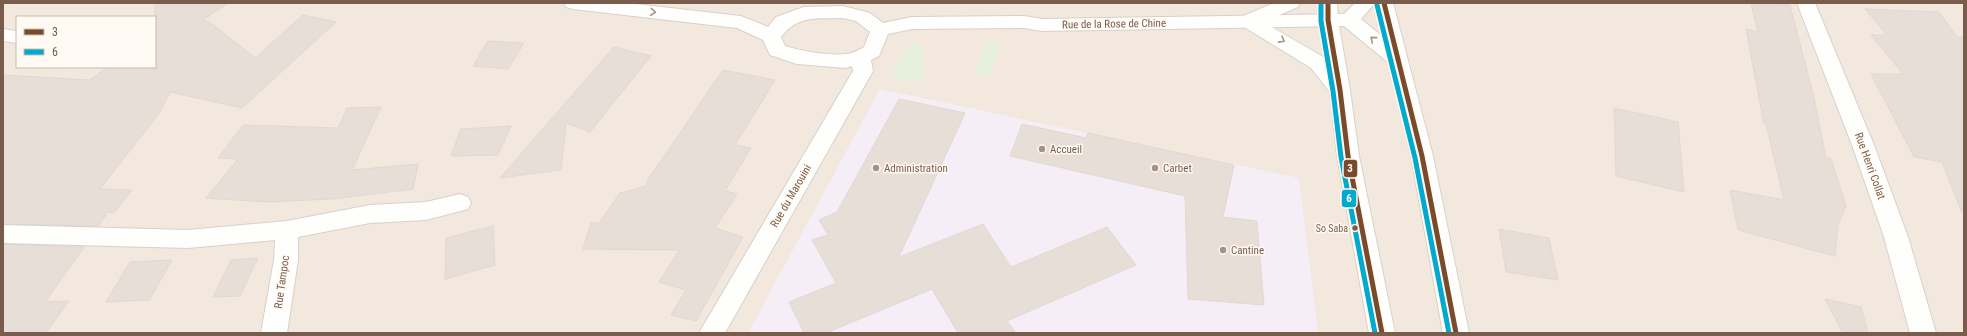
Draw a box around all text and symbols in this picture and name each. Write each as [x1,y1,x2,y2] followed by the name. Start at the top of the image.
[650,7,656,16] one-way arrow
[16,16,156,68] legend
[1062,17,1166,31] street label: Rue de la Rose de Chine
[52,25,58,39] text: 3
[1278,35,1285,43] one-way arrow
[1371,37,1378,44] one-way arrow
[52,45,58,59] text: 6
[1852,131,1888,201] street label: Rue Henri Collat
[1050,143,1082,156] place label: Accueil
[1037,144,1047,154] marker: Accueil
[1343,159,1358,178] line badge: 3
[768,162,814,230] street label: Rue du Marouini
[884,162,948,175] place label: Administration
[1163,162,1192,175] place label: Carbet
[1347,162,1353,175] text: 3
[871,163,881,173] marker: Administration
[1150,163,1160,173] marker: Carbet
[1341,189,1357,208] line badge: 6
[1346,192,1352,205] text: 6
[1316,223,1348,234] place label: So Saba
[1350,223,1360,233] marker: So Saba
[1231,244,1264,257] place label: Cantine
[1218,245,1228,255] marker: Cantine
[272,255,292,309] street label: Rue Tampoc

